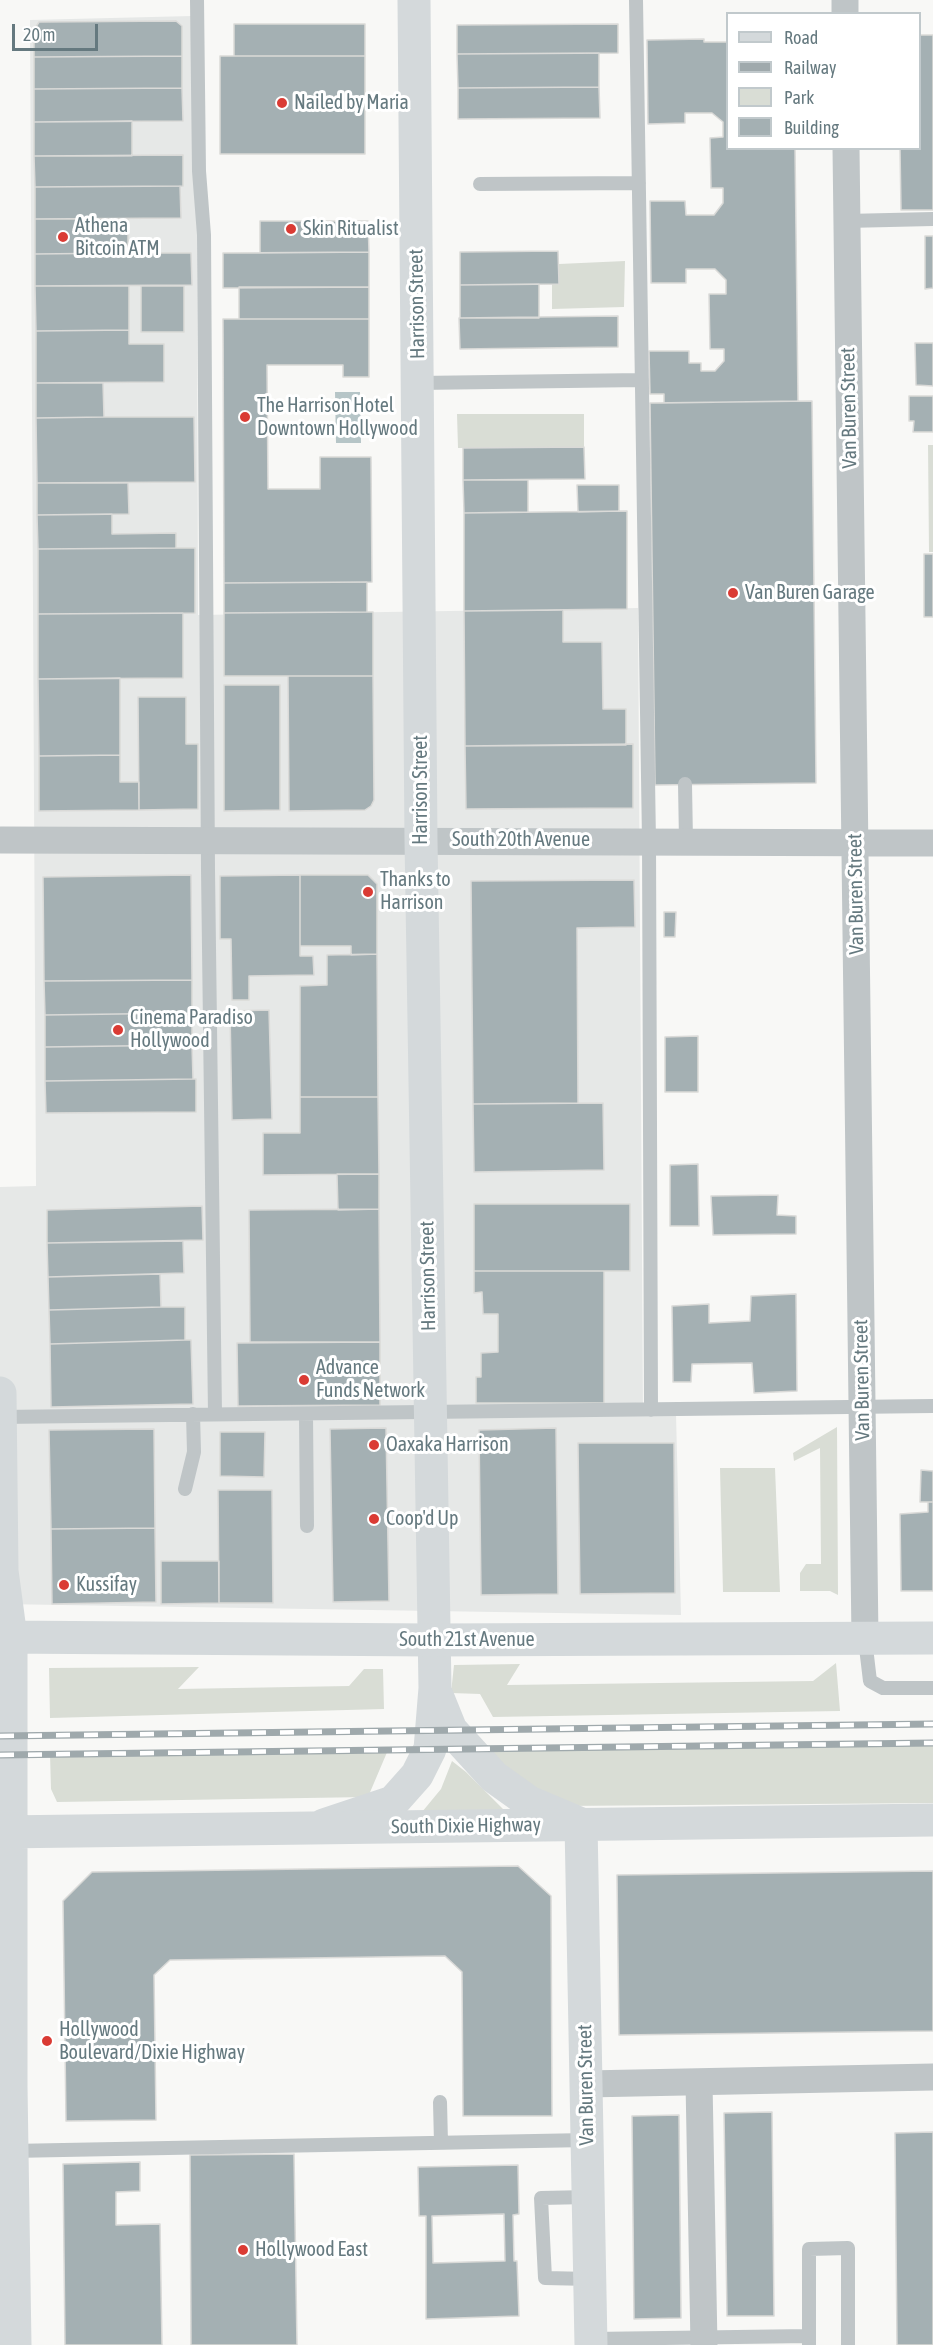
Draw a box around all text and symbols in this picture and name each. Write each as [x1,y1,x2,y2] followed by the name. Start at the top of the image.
[15,12,100,50] scale bar
[726,12,921,150] legend
[23,24,55,45] text: 20 m
[784,27,818,48] text: Road
[784,57,836,78] text: Railway
[784,87,814,108] text: Park
[294,91,409,115] place label: Nailed by Maria
[275,96,289,110] marker: Nailed by Maria
[784,117,839,138] text: Building
[75,214,160,261] place label: Athena Bitcoin ATM
[303,217,399,241] place label: Skin Ritualist
[284,222,298,236] marker: Skin Ritualist
[56,230,70,244] marker: Athena Bitcoin ATM
[404,249,430,359] street label: Harrison Street
[836,347,862,469] street label: Van Buren Street
[257,394,418,441] place label: The Harrison Hotel Downtown Hollywood
[238,410,252,424] marker: The Harrison Hotel Downtown Hollywood
[745,581,874,605] place label: Van Buren Garage
[726,586,740,600] marker: Van Buren Garage
[409,735,433,845] street label: Harrison Street
[452,828,590,852] street label: South 20th Avenue
[843,833,869,955] street label: Van Buren Street
[380,868,451,915] place label: Thanks to Harrison
[361,885,375,899] marker: Thanks to Harrison
[130,1006,253,1053] place label: Cinema Paradiso Hollywood
[111,1023,125,1037] marker: Cinema Paradiso Hollywood
[415,1221,441,1331] street label: Harrison Street
[849,1319,875,1441] street label: Van Buren Street
[316,1356,425,1403] place label: Advance Funds Network
[297,1373,311,1387] marker: Advance Funds Network
[386,1433,509,1457] place label: Oaxaka Harrison
[367,1438,381,1452] marker: Oaxaka Harrison
[386,1507,458,1531] place label: Coop'd Up
[367,1512,381,1526] marker: Coop'd Up
[76,1573,137,1597] place label: Kussifay
[57,1578,71,1592] marker: Kussifay
[399,1628,535,1652] street label: South 21st Avenue
[391,1813,541,1839] street label: South Dixie Highway
[59,2018,245,2065] place label: Hollywood Boulevard/Dixie Highway
[573,2024,599,2146] street label: Van Buren Street
[40,2034,54,2048] marker: Hollywood Boulevard/Dixie Highway
[255,2238,368,2262] place label: Hollywood East
[236,2243,250,2257] marker: Hollywood East

